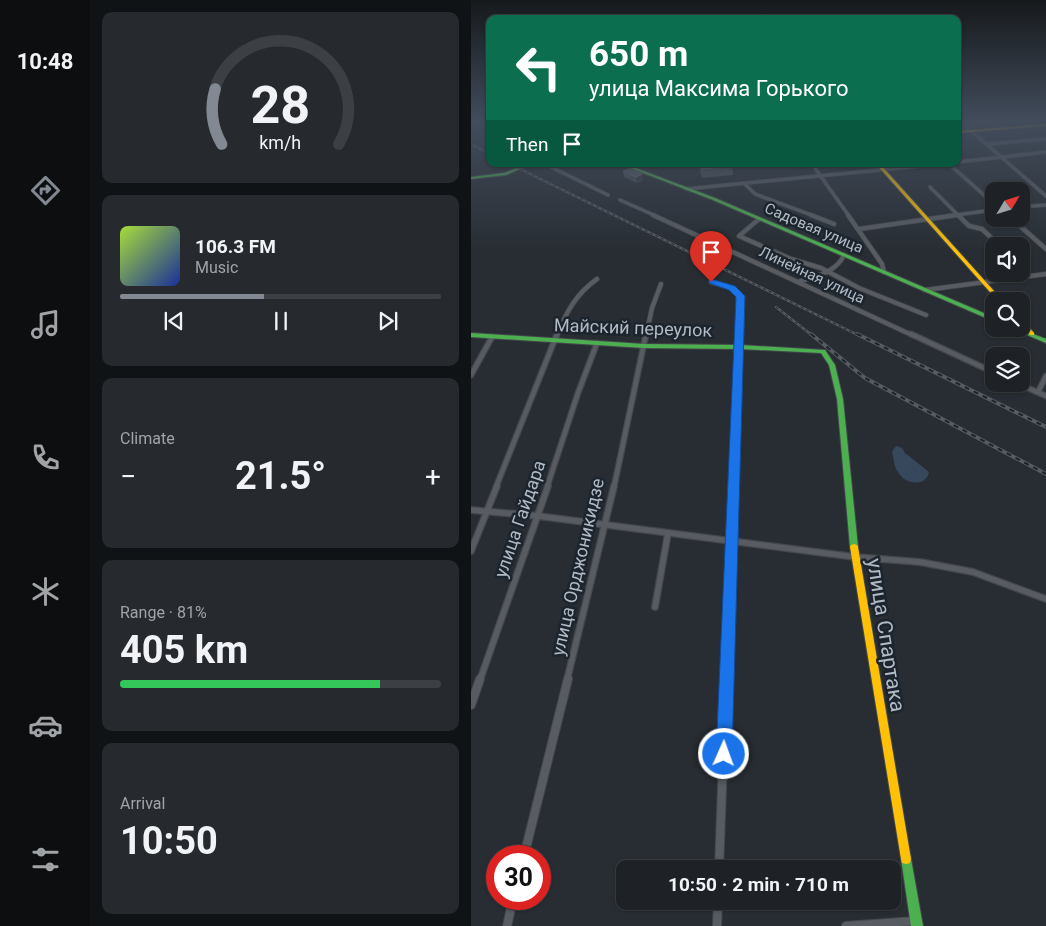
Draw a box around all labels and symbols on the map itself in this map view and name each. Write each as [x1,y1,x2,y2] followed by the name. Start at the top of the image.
[985,182,1030,228] north arrow
[762,199,866,257] street label: Садовая улица
[690,231,732,282] pin
[756,243,868,307] street label: Линейная улица
[554,314,713,341] street label: Майский переулок
[490,457,549,580] street label: улица Гайдара
[547,476,608,658] street label: улица Орджоникидзе
[862,556,910,714] street label: улица Спартака
[697,727,749,779] position arrow
[486,845,551,910] speed limit sign: 30

